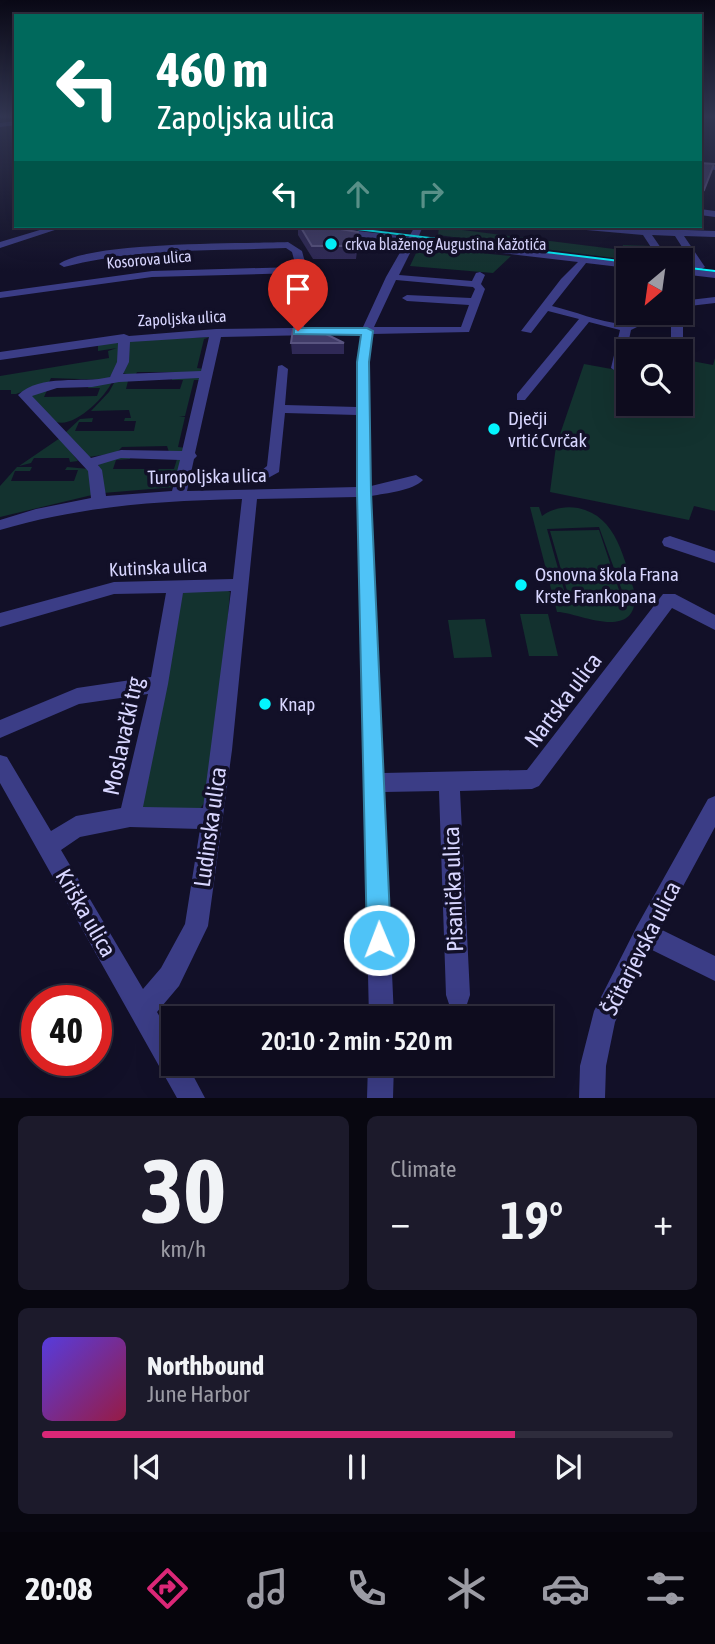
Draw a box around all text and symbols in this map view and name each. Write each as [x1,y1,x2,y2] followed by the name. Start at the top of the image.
[157,41,268,97] text: 460 m
[42,42,133,133] icon: left
[157,99,335,136] text: Zapoljska ulica
[266,175,304,213] icon: left
[339,175,377,213] icon: ahead
[412,175,450,213] icon: right
[345,235,546,254] place label: crkva blaženog Augustina Kažotića
[323,236,339,252] marker: crkva blaženog Augustina Kažotića
[106,246,192,272] street label: Kosorova ulica
[616,248,693,326] north arrow
[616,248,693,416] map controls
[268,259,328,331] pin
[279,270,317,308] icon: arrive
[137,307,227,330] street label: Zapoljska ulica
[616,339,693,416] button: search
[508,407,588,451] place label: Dječji vrtić Cvrčak
[486,421,502,437] marker: Dječji vrtić Cvrčak
[147,464,267,488] street label: Turopoljska ulica
[108,553,208,581] street label: Kutinska ulica
[535,563,679,607] place label: Osnovna škola Frana Krste Frankopana
[513,577,529,593] marker: Osnovna škola Frana Krste Frankopana
[519,648,607,752] street label: Nartska ulica
[98,674,148,797] street label: Moslavački trg
[279,693,315,715] place label: Knap
[257,696,273,712] marker: Knap
[189,765,231,889] street label: Ludinska ulica
[438,826,468,952] street label: Pisanička ulica
[50,864,122,962] street label: Kriška ulica
[596,877,686,1019] street label: Ščitarjevska ulica
[342,903,416,977] position arrow
[21,985,112,1076] speed limit sign: 40
[261,1026,453,1056] text: 20:10 · 2 min · 520 m
[140,1138,226,1242] text: 30
[391,1156,456,1182] text: Climate
[500,1190,563,1250] text: 19°
[391,1200,410,1243] text: −
[653,1200,673,1243] text: +
[160,1236,206,1262] text: km/h
[147,1351,264,1381] text: Northbound
[147,1381,250,1407] text: June Harbor
[128,1448,166,1486] icon: previous
[338,1448,376,1486] icon: pause
[549,1448,587,1486] icon: next
[143,1564,192,1613] icon: directions
[243,1564,292,1613] icon: music
[342,1564,391,1613] icon: phone
[442,1564,491,1613] icon: climate
[541,1564,590,1613] icon: car
[641,1564,690,1613] icon: filters
[25,1570,92,1607] text: 20:08

